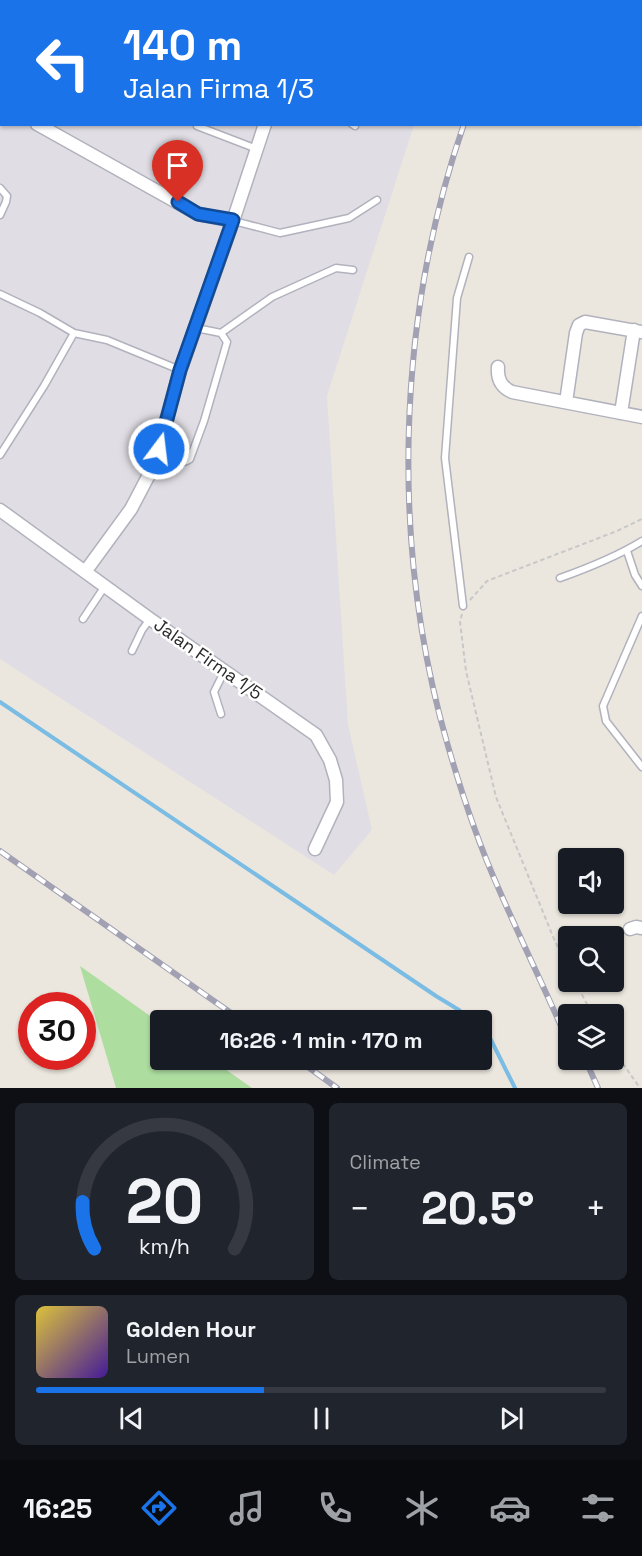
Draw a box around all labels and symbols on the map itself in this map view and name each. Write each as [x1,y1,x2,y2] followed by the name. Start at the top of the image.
[152,140,203,202] pin
[127,417,191,481] position arrow
[150,613,267,705] street label: Jalan Firma 1/5
[18,992,96,1070] speed limit sign: 30

